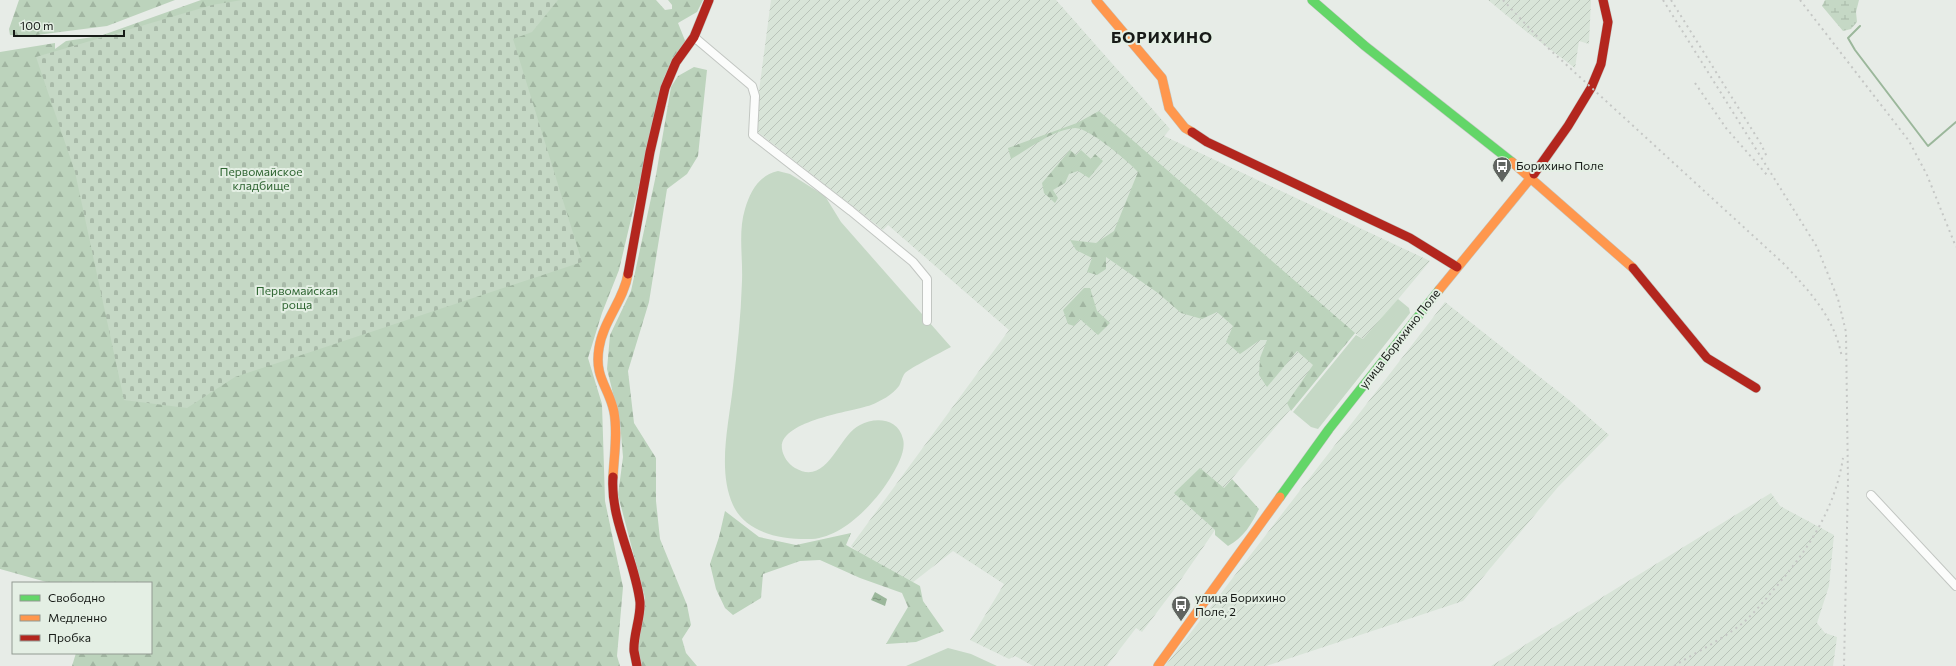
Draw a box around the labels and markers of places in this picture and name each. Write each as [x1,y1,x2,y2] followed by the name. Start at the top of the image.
[1491,155,1513,183] bus stop icon: Борихино Поле
[1516,158,1603,172] place label: Борихино Поле
[1195,590,1286,618] place label: улица Борихино Поле, 2
[1170,594,1192,622] bus stop icon: улица Борихино Поле, 2

